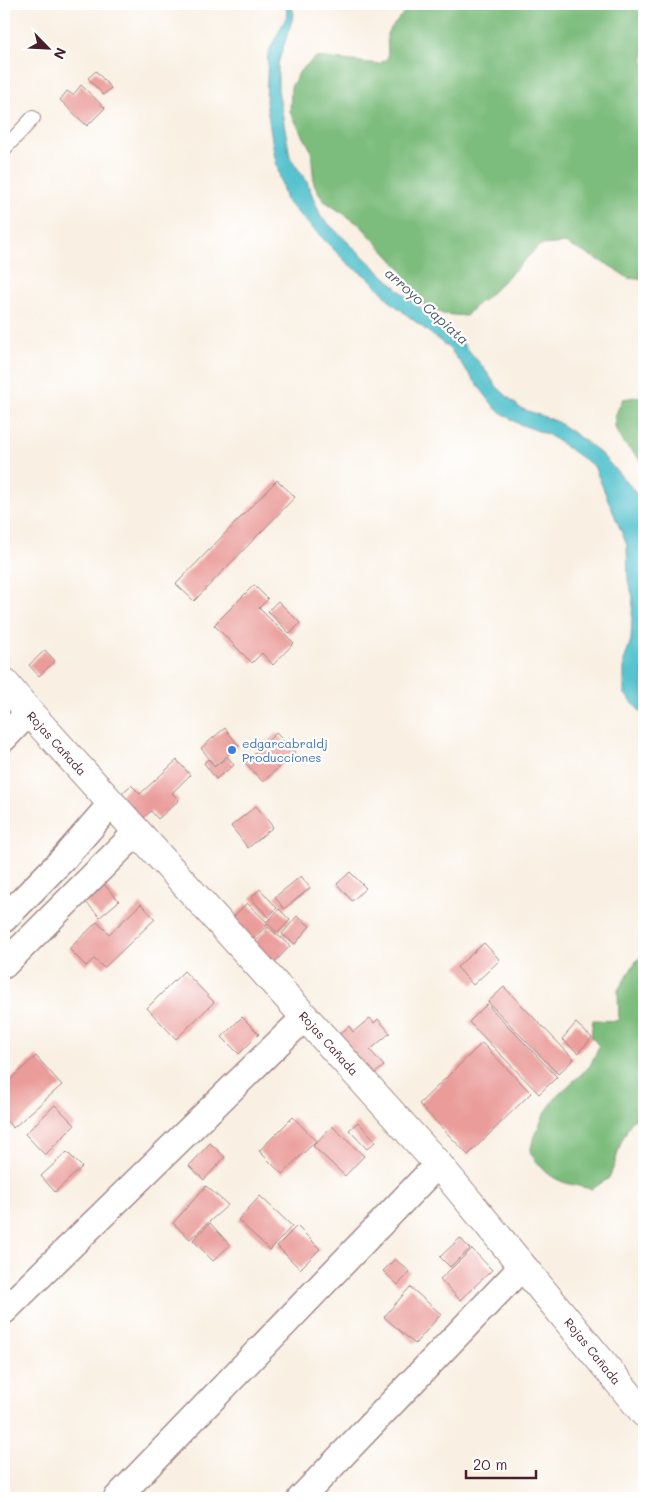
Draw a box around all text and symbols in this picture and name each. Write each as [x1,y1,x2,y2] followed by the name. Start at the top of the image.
[22,22,72,72] north arrow
[49,45,71,62] text: N
[381,263,473,349] water label: arroyo Capiata
[24,707,90,779] street label: Rojas Cañada
[242,735,328,765] place label: edgarcabraldj Producciones
[226,744,238,756] marker: edgarcabraldj Producciones
[296,1007,362,1079] street label: Rojas Cañada
[561,1314,625,1388] street label: Rojas Cañada
[466,1447,536,1479] scale bar
[473,1454,507,1474] text: 20 m

